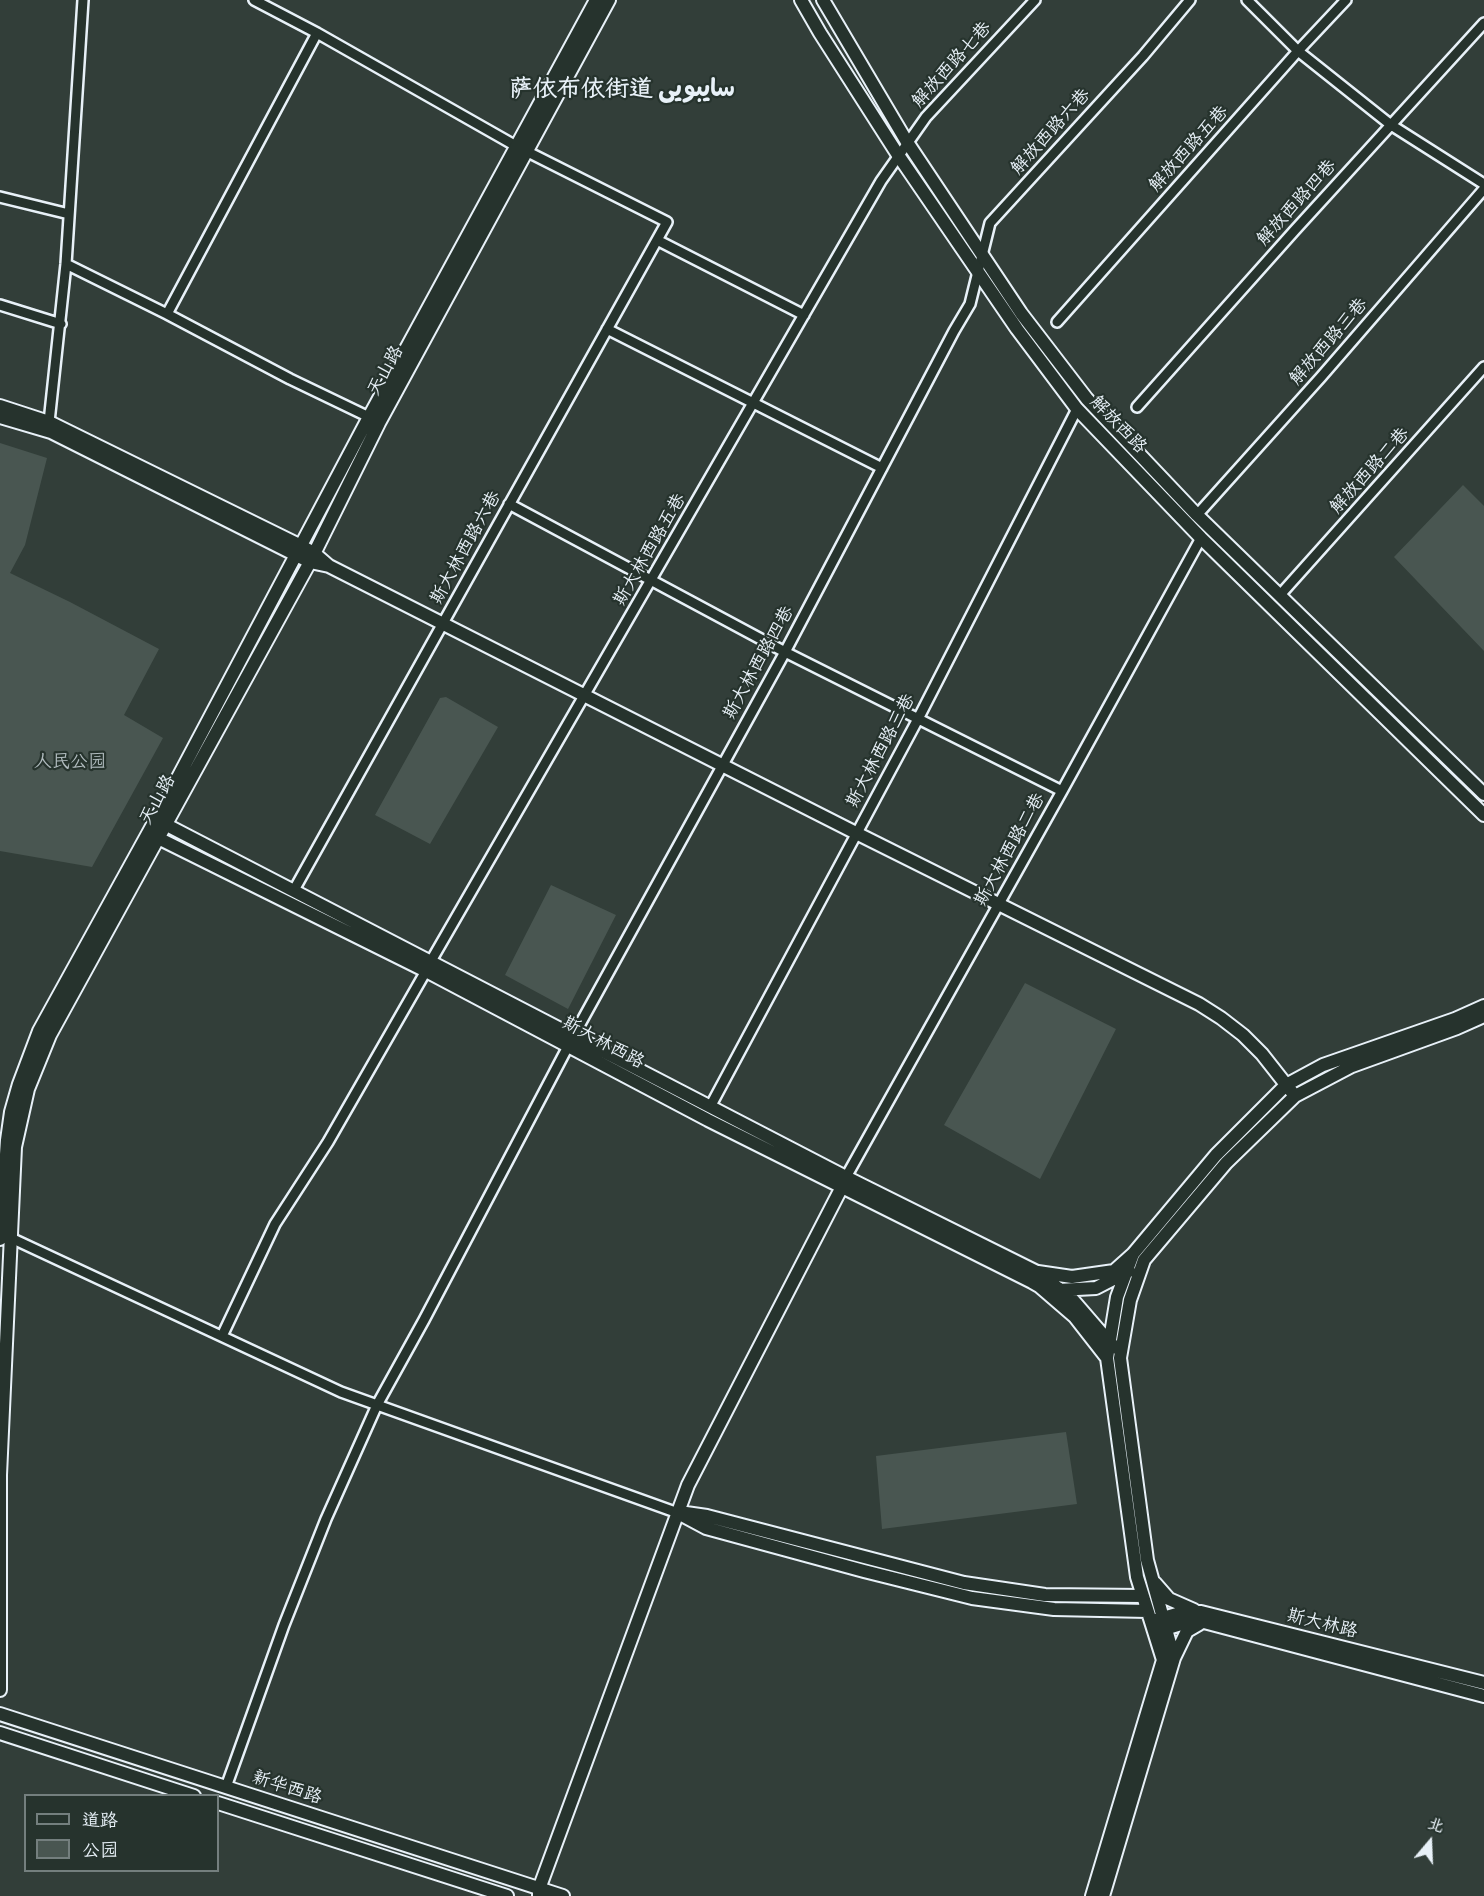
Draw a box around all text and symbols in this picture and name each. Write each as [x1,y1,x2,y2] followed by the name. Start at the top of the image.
[908,18,996,112] street label: 解放西路七巷
[509,76,735,104] district label: 萨依布依街道 سايبويى
[1007,85,1095,179] street label: 解放西路六巷
[1145,102,1233,196] street label: 解放西路五巷
[1253,156,1341,250] street label: 解放西路四巷
[1285,294,1373,390] street label: 解放西路三巷
[363,342,409,400] street label: 天山路
[1085,392,1151,458] street label: 解放西路
[1326,424,1414,518] street label: 解放西路二巷
[426,488,506,608] street label: 斯大林西路六巷
[609,490,691,610] street label: 斯大林西路五巷
[719,603,799,723] street label: 斯大林西路四巷
[842,690,920,812] street label: 斯大林西路三巷
[34,751,106,773] park label: 人民公园
[135,771,181,829] street label: 天山路
[970,790,1050,910] street label: 斯大林西路二巷
[558,1012,648,1074] street label: 斯大林西路
[1284,1605,1360,1643] street label: 斯大林路
[249,1767,325,1809] street label: 新华西路
[24,1794,219,1872] legend
[82,1809,118,1832] text: 道路
[1400,1812,1460,1872] north arrow
[1425,1813,1447,1837] text: 北
[82,1839,118,1862] text: 公园

